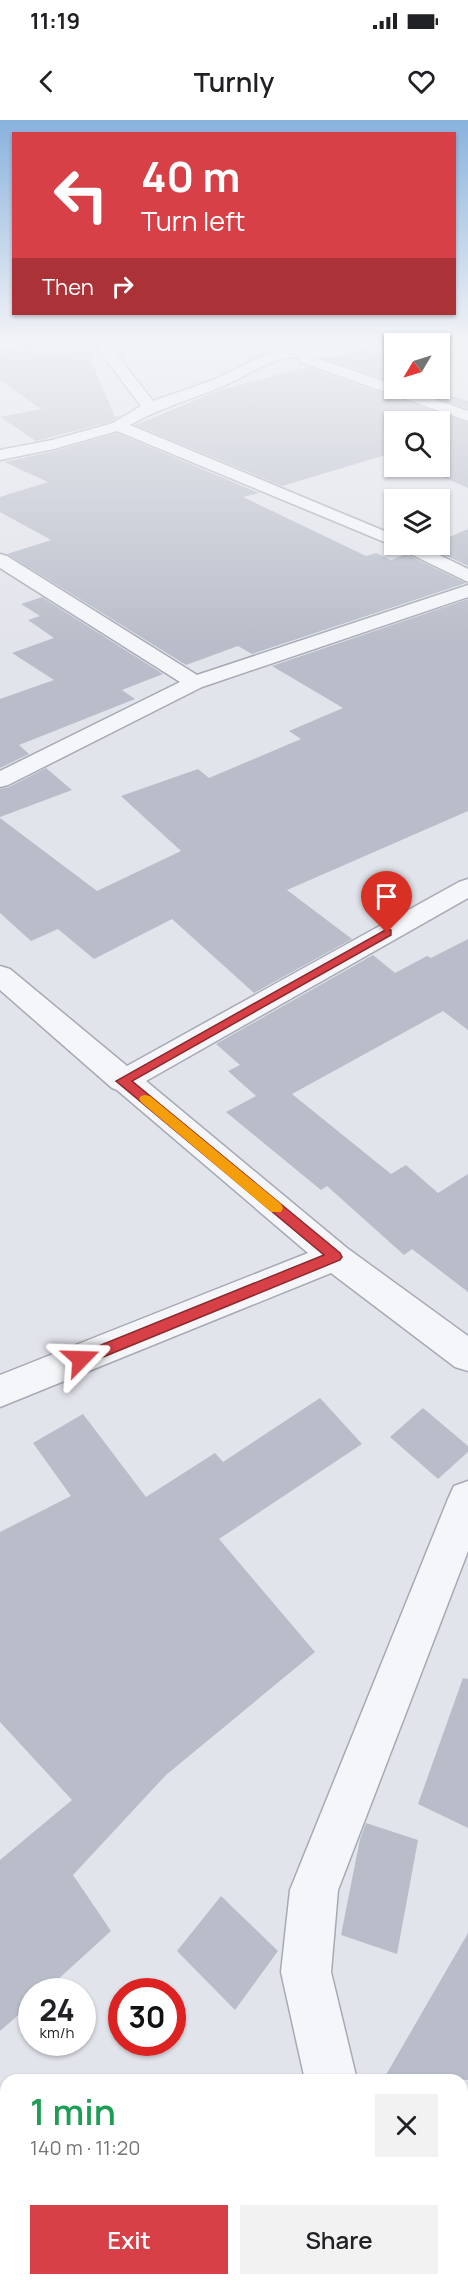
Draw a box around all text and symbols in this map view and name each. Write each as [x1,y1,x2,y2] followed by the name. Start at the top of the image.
[30,6,80,36] text: 11:19
[194,63,274,100] text: Turnly
[30,65,63,98] icon: back
[405,65,438,98] icon: heart
[141,147,240,205] text: 40 m
[42,156,120,234] icon: left
[141,202,245,239] text: Turn left
[106,270,139,303] icon: right
[42,272,94,302] text: Then
[384,333,450,399] north arrow
[384,333,450,555] map controls
[384,411,450,477] button: search
[384,489,450,555] button: layers
[361,871,412,933] pin
[370,880,403,913] icon: arrive
[49,1327,113,1391] position arrow
[108,1978,186,2056] speed limit sign: 30
[39,1989,75,2030] text: 24
[40,2022,74,2043] text: km/h
[30,2087,116,2136] text: 1 min
[375,2094,438,2157] button: close
[30,2134,140,2161] text: 140 m · 11:20
[30,2205,228,2274] button: Exit
[240,2205,438,2274] button: Share

